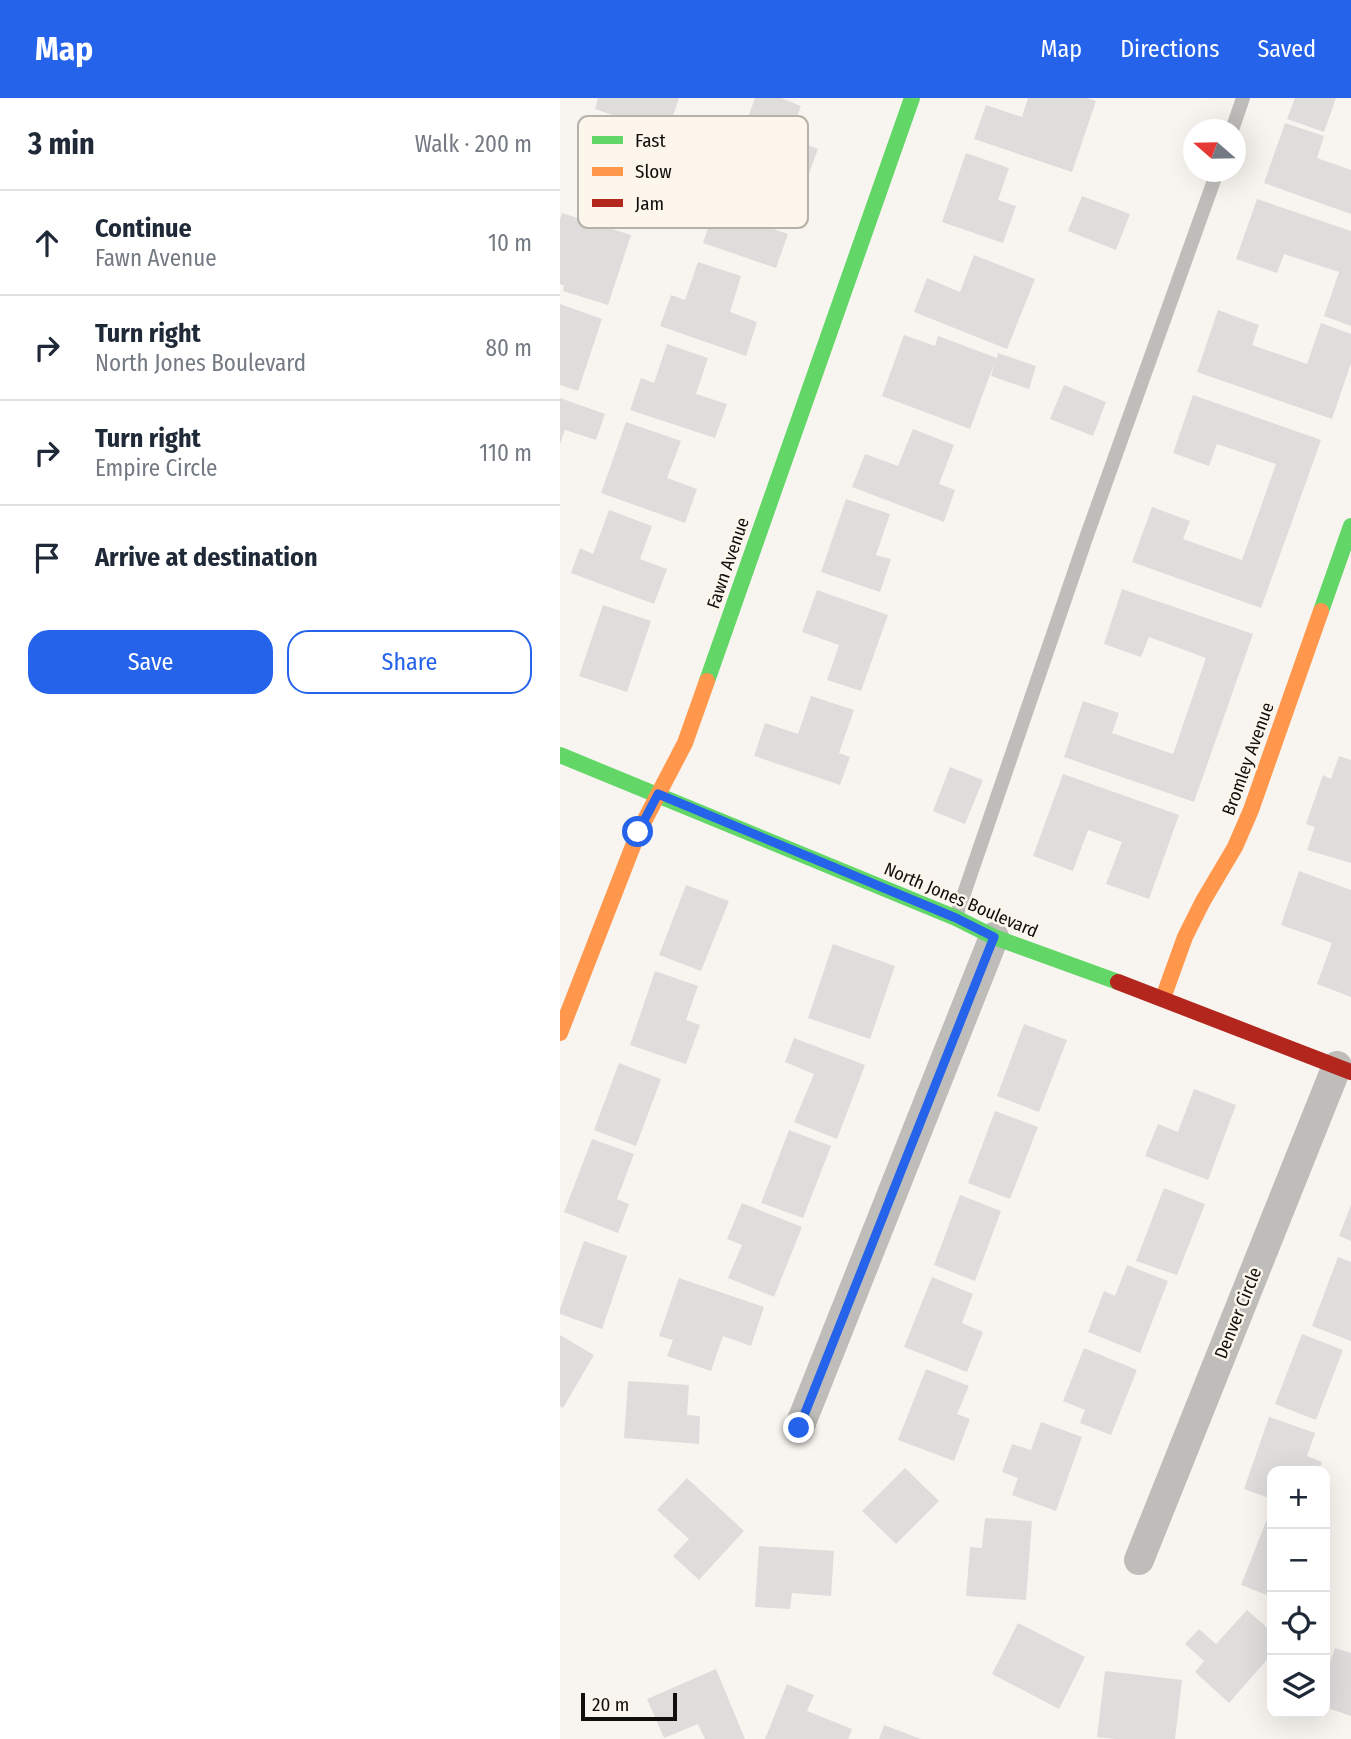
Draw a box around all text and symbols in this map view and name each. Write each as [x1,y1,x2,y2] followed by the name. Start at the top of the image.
[35,29,93,69] text: Map
[1041,35,1082,63] text: Map
[1120,35,1219,63] text: Directions
[1257,35,1316,63] text: Saved
[578,116,808,228] legend
[1183,119,1246,182] north arrow
[28,126,95,162] text: 3 min
[635,129,666,152] text: Fast
[415,130,532,158] text: Walk · 200 m
[635,160,672,183] text: Slow
[635,192,664,215] text: Jam
[95,213,192,244] text: Continue
[28,224,66,262] icon: ahead
[488,229,532,257] text: 10 m
[95,244,217,272] text: Fawn Avenue
[95,318,201,349] text: Turn right
[28,329,66,367] icon: right
[485,334,532,362] text: 80 m
[95,349,306,377] text: North Jones Boulevard
[95,423,201,454] text: Turn right
[28,434,66,472] icon: right
[479,439,532,467] text: 110 m
[95,454,217,482] text: Empire Circle
[702,514,754,612] street label: Fawn Avenue
[28,539,66,577] icon: arrive
[95,542,318,573] text: Arrive at destination
[28,630,273,694] button: Save
[287,630,532,694] button: Share
[1217,699,1279,819] street label: Bromley Avenue
[622,816,653,847] route start
[881,858,1041,942] street label: North Jones Boulevard
[1210,1264,1266,1362] street label: Denver Circle
[783,1412,814,1443] route end
[1267,1466,1330,1718] map controls
[1267,1466,1330,1529] button: +
[1267,1529,1330,1592] button: −
[1267,1592,1330,1655] button: locate
[1267,1655,1330,1718] button: layers
[581,1690,677,1722] scale bar
[592,1693,629,1716] text: 20 m

